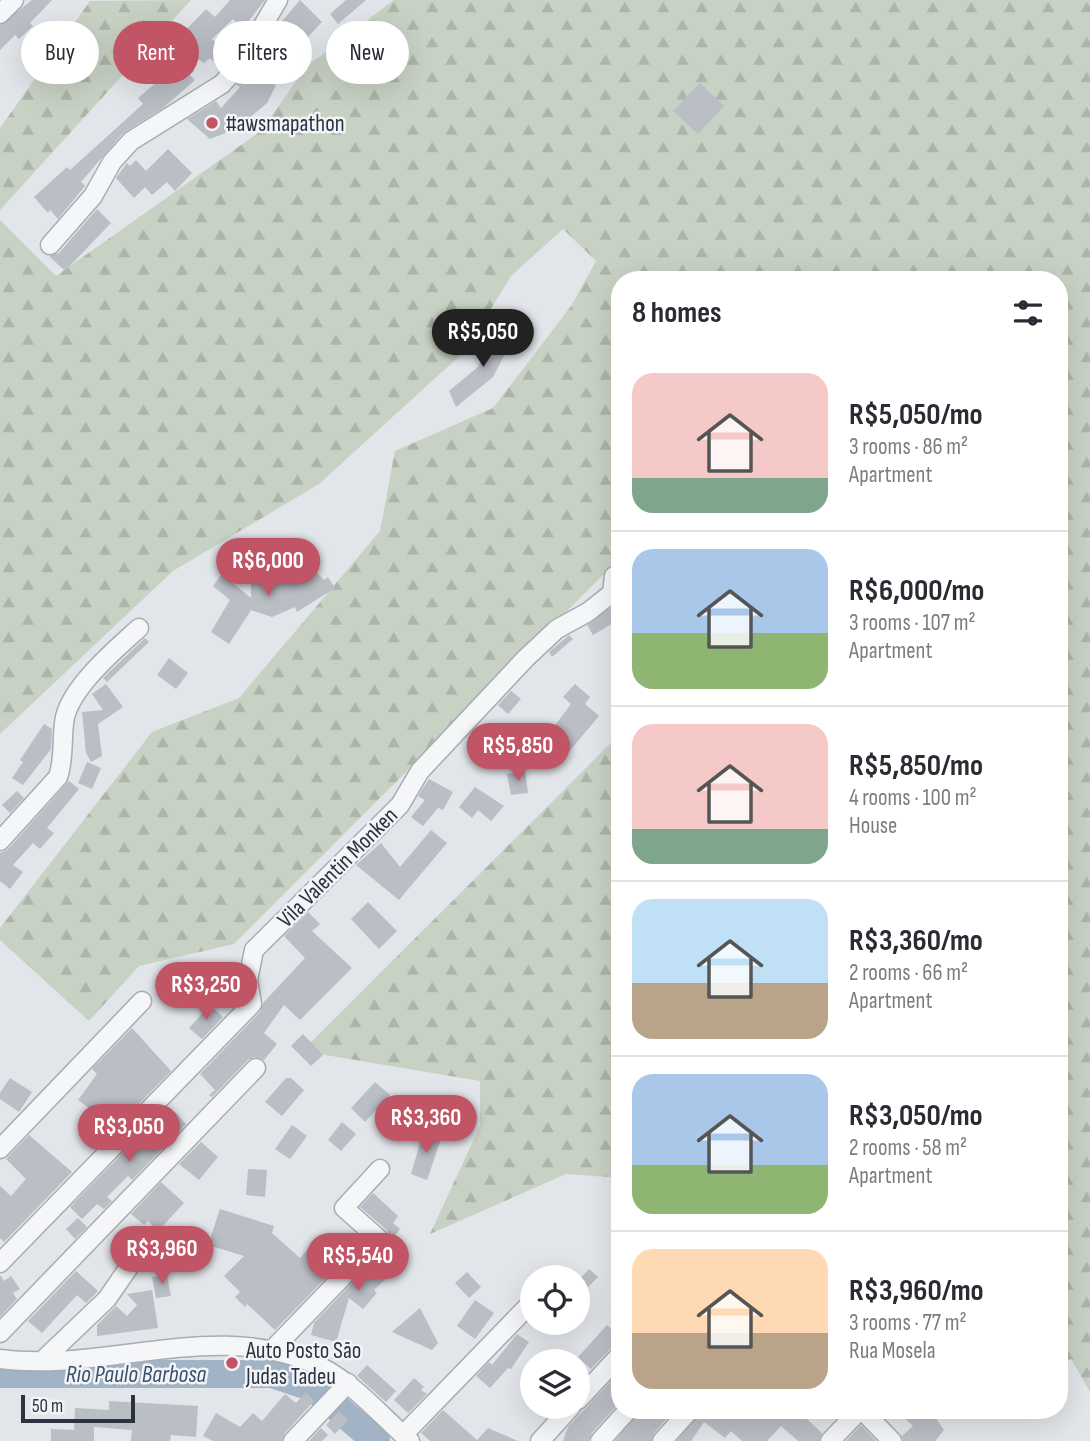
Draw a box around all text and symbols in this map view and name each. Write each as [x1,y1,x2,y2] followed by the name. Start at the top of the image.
[21,21,99,84] chip: Buy
[113,21,199,84] chip: Rent
[213,21,312,84] chip: Filters
[326,21,409,84] chip: New
[226,110,345,138] place label: #awsmapathon
[204,115,220,131] marker: #awsmapathon
[1009,294,1047,332] icon: filters
[632,295,721,331] text: 8 homes
[418,310,548,369] pin: R$5,050
[448,318,518,346] text: R$5,050
[849,397,983,433] text: R$5,050/mo
[688,401,772,485] icon: home
[849,433,968,461] text: 3 rooms · 86 m²
[849,461,933,489] text: Apartment
[203,538,333,598] pin: R$6,000
[232,547,304,575] text: R$6,000
[849,573,984,609] text: R$6,000/mo
[688,577,772,661] icon: home
[849,609,976,637] text: 3 rooms · 107 m²
[849,637,933,665] text: Apartment
[453,724,583,783] pin: R$5,850
[483,732,553,760] text: R$5,850
[849,748,983,784] text: R$5,850/mo
[688,752,772,836] icon: home
[849,784,977,812] text: 4 rooms · 100 m²
[272,802,404,934] street label: Vila Valentin Monken
[849,812,897,840] text: House
[849,923,983,959] text: R$3,360/mo
[688,927,772,1011] icon: home
[849,959,968,987] text: 2 rooms · 66 m²
[141,962,271,1022] pin: R$3,250
[171,971,241,999] text: R$3,250
[849,987,933,1015] text: Apartment
[361,1096,491,1155] pin: R$3,360
[849,1098,983,1134] text: R$3,050/mo
[688,1102,772,1186] icon: home
[64,1104,194,1164] pin: R$3,050
[391,1104,461,1132] text: R$3,360
[94,1113,164,1141] text: R$3,050
[849,1134,967,1162] text: 2 rooms · 58 m²
[849,1162,933,1190] text: Apartment
[97,1226,227,1286] pin: R$3,960
[293,1234,423,1293] pin: R$5,540
[126,1235,198,1263] text: R$3,960
[323,1242,393,1270] text: R$5,540
[520,1265,590,1419] map controls
[520,1265,590,1335] button: locate
[849,1273,984,1309] text: R$3,960/mo
[688,1277,772,1361] icon: home
[849,1309,967,1337] text: 3 rooms · 77 m²
[245,1337,361,1391] place label: Auto Posto São Judas Tadeu
[849,1337,936,1365] text: Rua Mosela
[520,1349,590,1419] button: layers
[224,1355,240,1371] marker: Auto Posto São Judas Tadeu
[66,1360,207,1389] water label: Rio Paulo Barbosa
[21,1392,135,1424] scale bar
[32,1395,63,1418] text: 50 m

